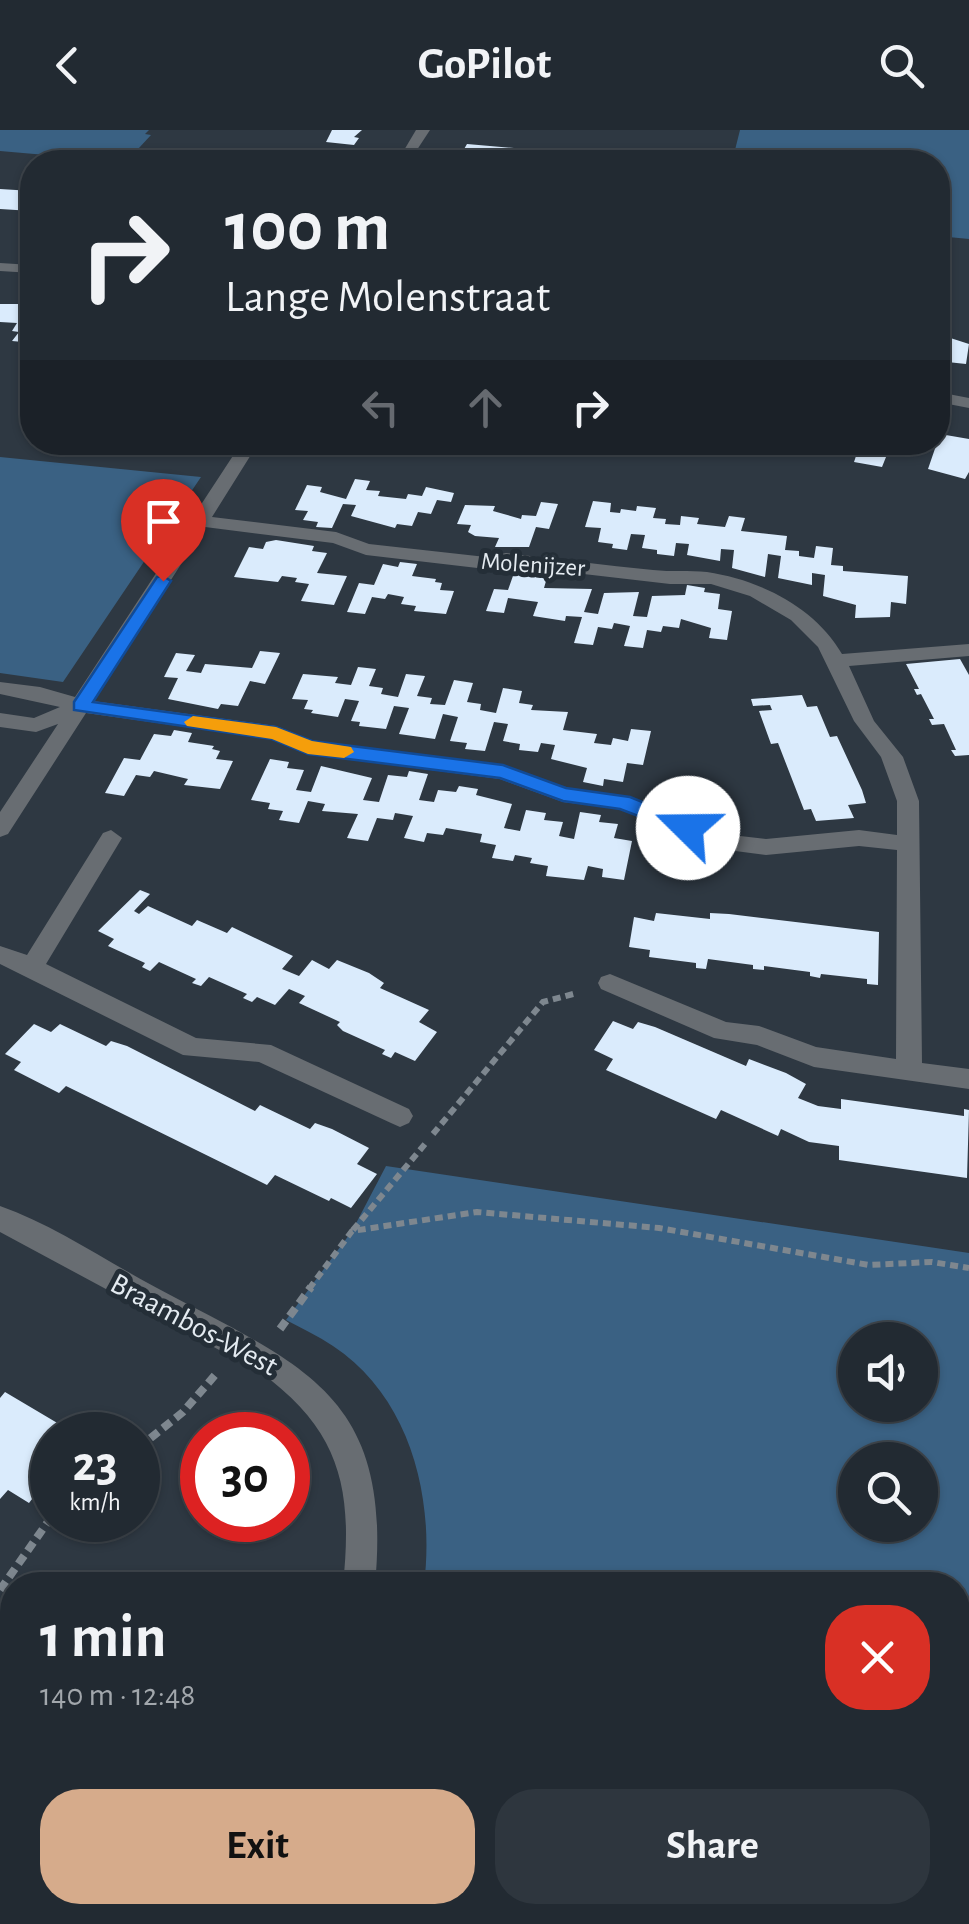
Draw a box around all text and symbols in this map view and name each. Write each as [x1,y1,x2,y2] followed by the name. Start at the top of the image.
[40,38,95,93] icon: back
[874,38,929,93] icon: search
[418,42,551,87] text: GoPilot
[60,190,190,320] icon: right
[225,193,390,263] text: 100 m
[225,275,550,320] text: Lange Molenstraat
[353,380,408,435] icon: left
[458,380,513,435] icon: ahead
[563,380,618,435] icon: right
[121,479,206,582] pin
[136,494,191,549] icon: arrive
[480,549,586,581] street label: Molenijzer
[636,776,740,880] position arrow
[105,1268,283,1382] street label: Braambos-West
[838,1322,938,1542] map controls
[838,1322,938,1422] button: sound
[180,1412,310,1542] speed limit sign: 30
[72,1440,118,1490] text: 23
[838,1442,938,1542] button: search
[69,1490,121,1515] text: km/h
[825,1605,930,1710] button: close
[40,1608,166,1668] text: 1 min
[40,1679,196,1711] text: 140 m · 12:48
[40,1789,475,1904] button: Exit
[495,1789,930,1904] button: Share

